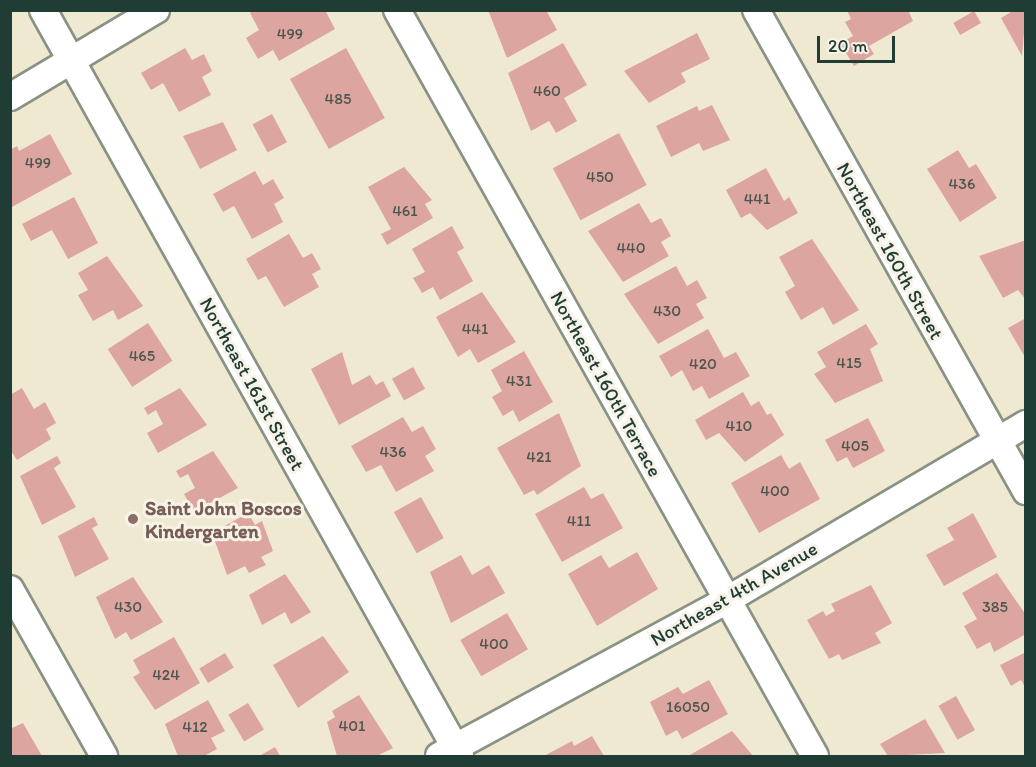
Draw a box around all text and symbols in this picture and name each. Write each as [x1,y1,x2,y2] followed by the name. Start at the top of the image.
[277,24,303,44] house number: 499
[820,24,898,62] scale bar
[828,35,868,57] text: 20 m
[533,81,561,101] house number: 460
[325,89,351,109] house number: 485
[25,153,51,173] house number: 499
[832,159,948,343] street label: Northeast 160th Street
[586,167,614,187] house number: 450
[949,174,975,194] house number: 436
[744,189,770,209] house number: 441
[392,201,418,221] house number: 461
[616,238,646,258] house number: 440
[545,287,667,481] street label: Northeast 160th Terrace
[195,294,309,474] street label: Northeast 161st Street
[653,301,681,321] house number: 430
[462,319,488,339] house number: 441
[129,346,155,366] house number: 465
[836,353,862,373] house number: 415
[689,354,717,374] house number: 420
[506,371,532,391] house number: 431
[726,416,752,436] house number: 410
[841,436,869,456] house number: 405
[380,442,406,462] house number: 436
[526,447,552,467] house number: 421
[760,481,790,501] house number: 400
[145,496,301,543] place label: Saint John Boscos Kindergarten
[567,511,591,531] house number: 411
[126,512,140,526] marker: Saint John Boscos Kindergarten
[647,537,821,651] street label: Northeast 4th Avenue
[114,597,142,617] house number: 430
[982,597,1008,617] house number: 385
[479,634,509,654] house number: 400
[152,665,180,685] house number: 424
[666,697,710,717] house number: 16050
[339,716,365,736] house number: 401
[182,717,208,737] house number: 412

